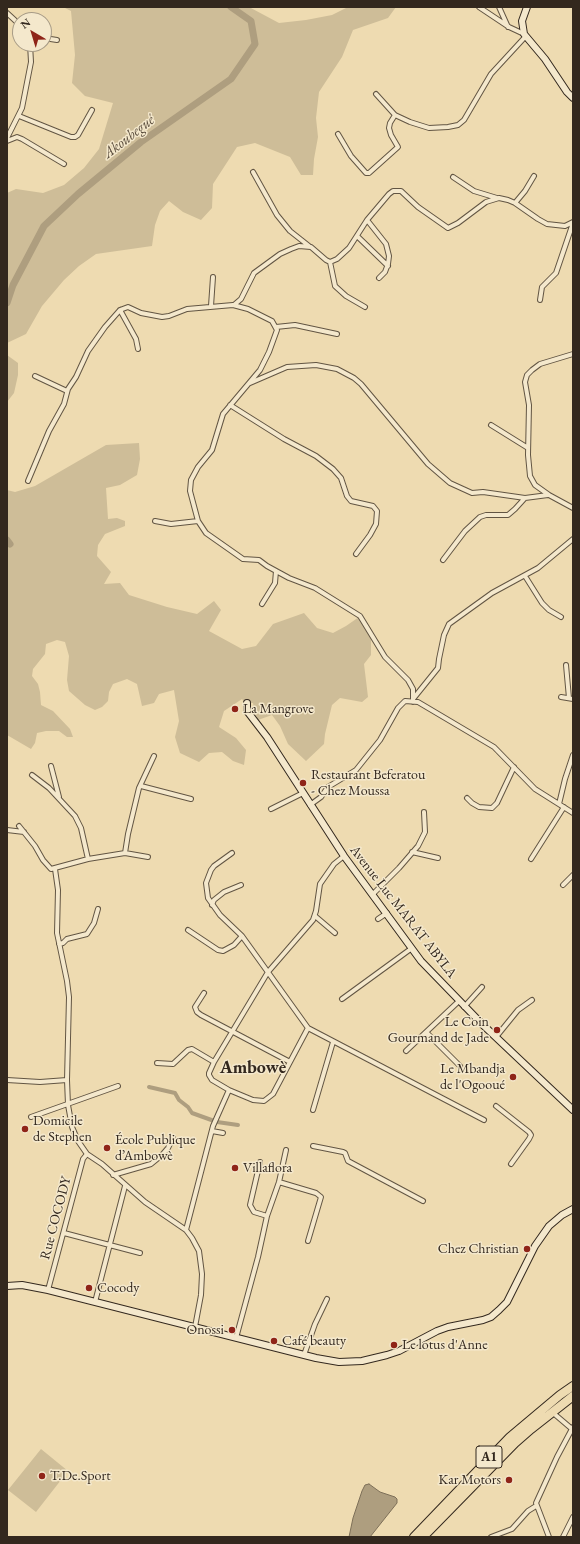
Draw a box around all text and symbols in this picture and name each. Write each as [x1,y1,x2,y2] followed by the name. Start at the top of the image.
[12,12,52,52] north arrow
[17,15,33,32] text: N
[100,111,158,163] water label: Akoubegué
[243,701,314,717] place label: La Mangrove
[230,704,240,714] marker: La Mangrove
[311,767,425,800] place label: Restaurant Beferatou - Chez Moussa
[298,778,308,788] marker: Restaurant Beferatou - Chez Moussa
[346,842,460,982] street label: Avenue Luc MARAT ABYLA
[388,1014,489,1046] place label: Le Coin Gourmand de Jade
[492,1025,502,1035] marker: Le Coin Gourmand de Jade
[220,1057,286,1079] district label: Ambowè
[440,1061,505,1094] place label: Le Mbandja de l'Ogooué
[508,1072,518,1082] marker: Le Mbandja de l'Ogooué
[33,1113,92,1146] place label: Domicile de Stephen
[20,1124,30,1134] marker: Domicile de Stephen
[115,1132,195,1164] place label: École Publique d’Ambowè
[102,1143,112,1153] marker: École Publique d’Ambowè
[243,1160,292,1176] place label: Villaflora
[230,1163,240,1173] marker: Villaflora
[37,1175,75,1261] street label: Rue COCODY
[438,1241,519,1257] place label: Chez Christian
[522,1244,532,1254] marker: Chez Christian
[97,1280,139,1296] place label: Cocody
[84,1283,94,1293] marker: Cocody
[187,1322,224,1338] place label: Onossi
[227,1325,237,1335] marker: Onossi
[282,1333,346,1349] place label: Café beauty
[269,1336,279,1346] marker: Café beauty
[402,1337,488,1353] place label: Le lotus d'Anne
[389,1340,399,1350] marker: Le lotus d'Anne
[476,1446,502,1468] road number: A1
[50,1468,111,1484] place label: T.De.Sport
[37,1471,47,1481] marker: T.De.Sport
[439,1472,501,1488] place label: Kar Motors
[504,1475,514,1485] marker: Kar Motors

